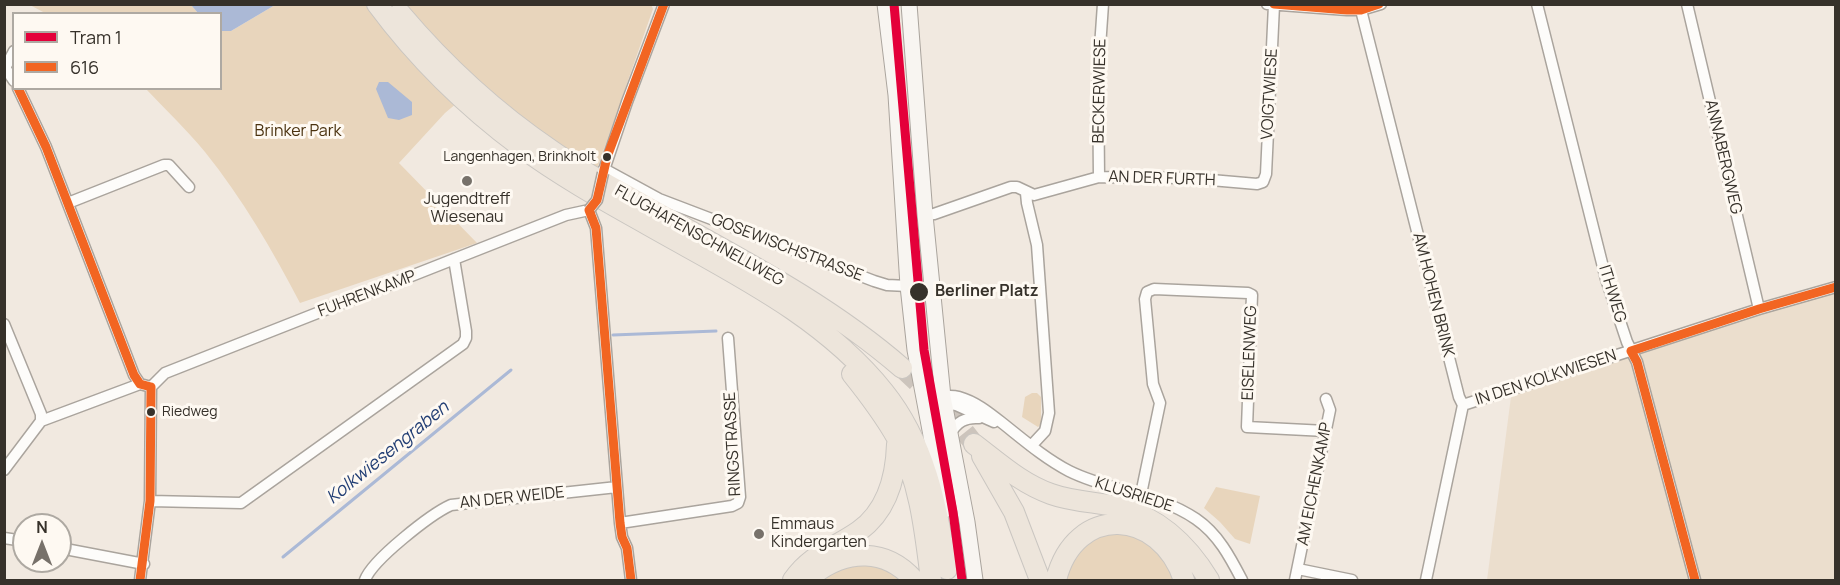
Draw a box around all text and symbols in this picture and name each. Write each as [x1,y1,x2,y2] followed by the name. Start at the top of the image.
[12,12,222,90] legend
[70,25,122,49] text: Tram 1
[1089,38,1111,144] street label: BECKERWIESE
[1258,48,1282,140] street label: VOIGTWIESE
[70,55,99,79] text: 616
[1700,98,1746,216] street label: ANNABERGWEG
[255,122,341,142] park label: Brinker Park
[443,149,596,165] place label: Langenhagen, Brinkholt
[601,151,613,163] marker: Langenhagen, Brinkholt
[1108,168,1216,190] street label: AN DER FURTH
[460,174,474,188] marker: Jugendtreff Wiesenau
[611,181,787,291] street label: FLUGHAFENSCHNELLWEG
[424,190,510,228] place label: Jugendtreff Wiesenau
[708,210,866,286] street label: GOSEWISCHSTRASSE
[1408,231,1458,359] street label: AM HOHEN BRINK
[1594,263,1630,325] street label: ITHWEG
[315,267,419,321] street label: FUHRENKAMP
[908,281,930,303] marker: Berliner Platz
[935,282,1039,302] place label: Berliner Platz
[1239,305,1261,401] street label: EISELENWEG
[1473,346,1619,410] street label: IN DEN KOLKWIESEN
[721,391,745,497] street label: RINGSTRASSE
[323,397,453,509] water label: Kolkwiesengraben
[162,404,218,420] place label: Riedweg
[145,406,157,418] marker: Riedweg
[1294,421,1336,547] street label: AM EICHENKAMP
[1092,473,1176,517] street label: KLUSRIEDE
[459,483,565,513] street label: AN DER WEIDE
[12,513,72,573] north arrow
[771,515,867,553] place label: Emmaus Kindergarten
[36,516,48,538] text: N
[752,527,766,541] marker: Emmaus Kindergarten

